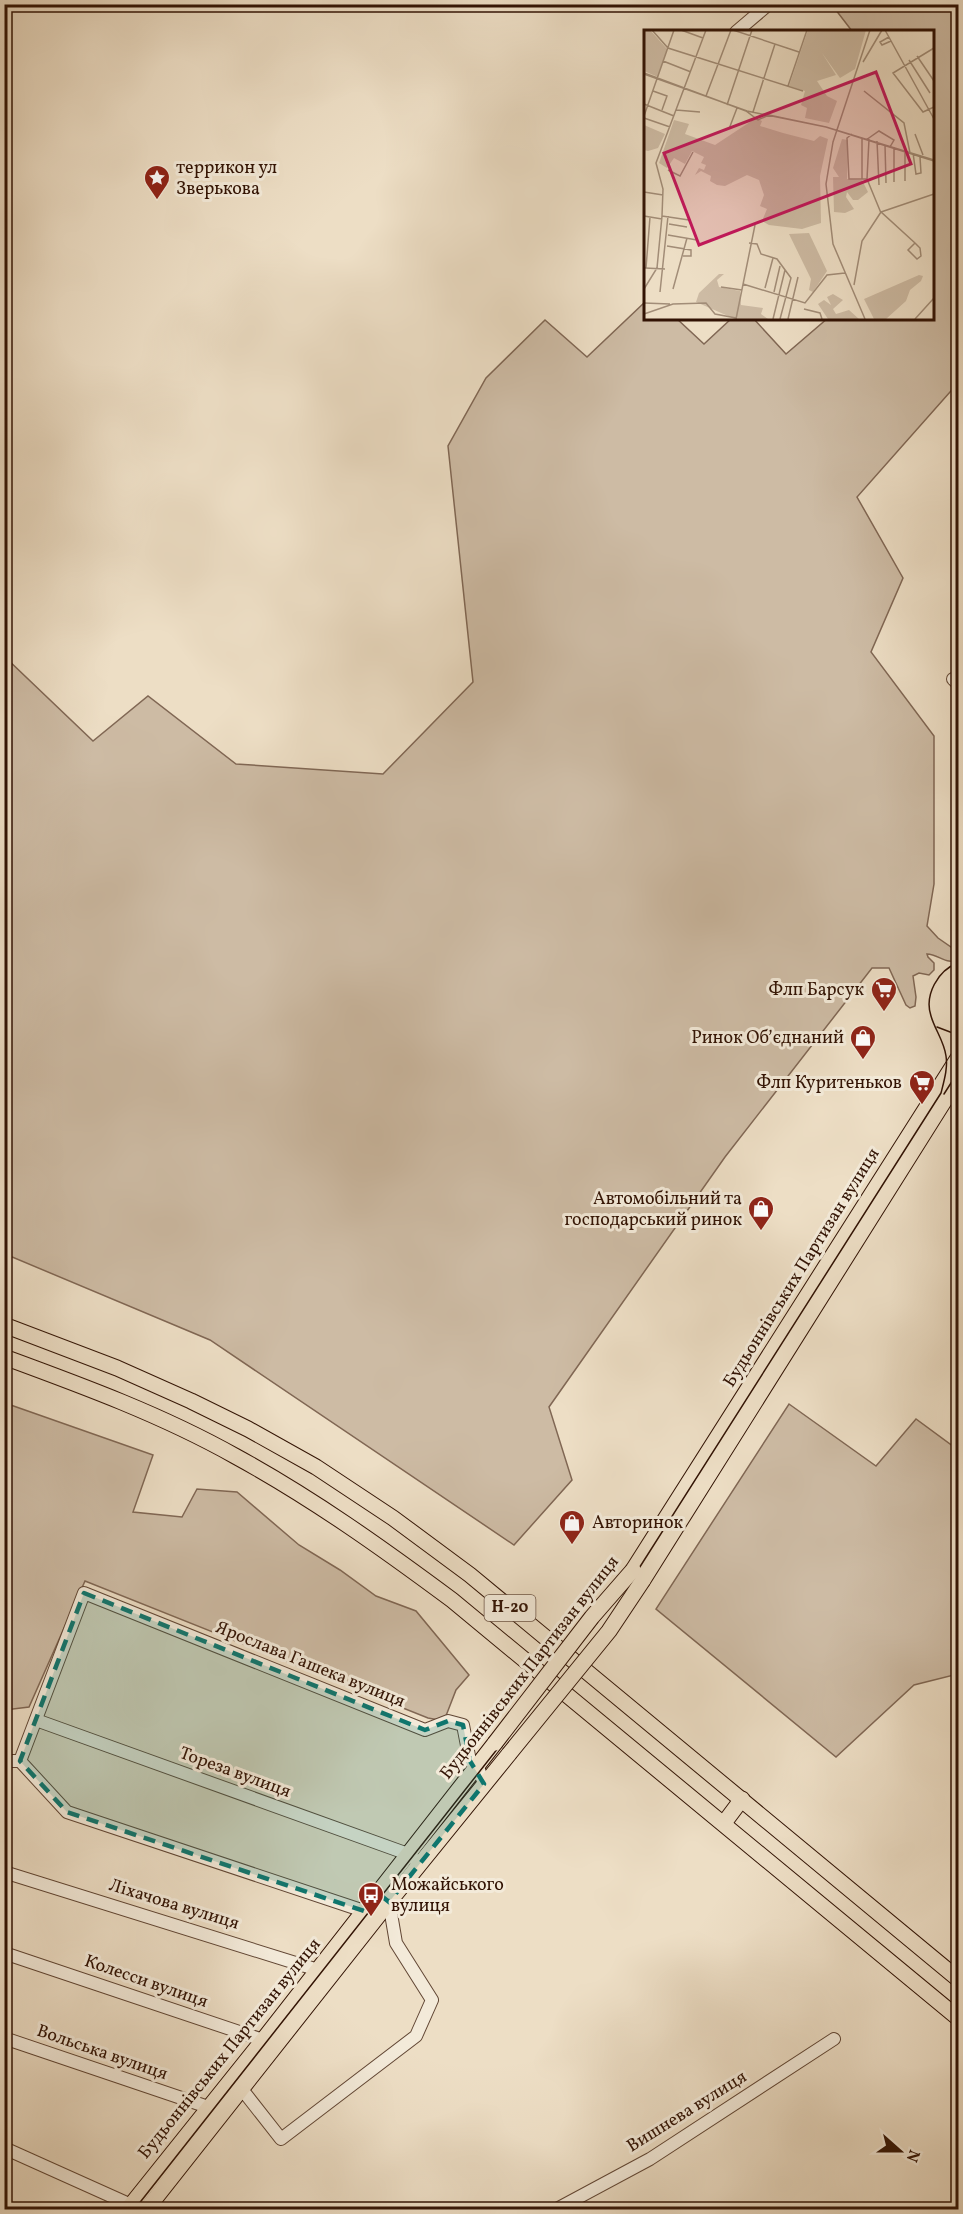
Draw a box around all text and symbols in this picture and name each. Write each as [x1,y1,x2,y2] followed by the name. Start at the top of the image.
[644,30,933,320] inset map
[176,156,277,202] place label: террикон ул Зверькова
[142,163,172,201] place icon: террикон ул Зверькова
[869,975,899,1013] supermarket icon: Флп Барсук
[768,978,864,1003] place label: Флп Барсук
[848,1023,878,1061] shop icon: Ринок Обʼєднаний
[691,1026,844,1051] place label: Ринок Обʼєднаний
[907,1068,937,1106] supermarket icon: Флп Куритеньков
[756,1071,902,1096] place label: Флп Куритеньков
[718,1144,886,1392] street label: Будьоннівських Партизан вулиця
[564,1187,742,1233] place label: Автомобільний та господарський ринок
[746,1194,776,1232] shop icon: Автомобільний та господарський ринок
[557,1508,587,1546] shop icon: Авторинок
[592,1511,684,1536] place label: Авторинок
[435,1551,625,1785] street label: Будьоннівських Партизан вулиця
[484,1595,536,1621] road number: Н-20
[211,1615,409,1715] street label: Ярослава Гашека вулиця
[176,1741,294,1805] street label: Тореза вулиця
[106,1873,242,1937] street label: Ліхачова вулиця
[391,1873,504,1919] place label: Можайського вулиця
[356,1880,386,1918] bus stop icon: Можайського вулиця
[133,1933,327,2165] street label: Будьоннівських Партизан вулиця
[81,1949,211,2015] street label: Колесси вулиця
[33,2019,171,2087] street label: Вольська вулиця
[622,2065,752,2159] street label: Вишнева вулиця
[870,2121,930,2181] north arrow
[900,2146,924,2165] text: N

